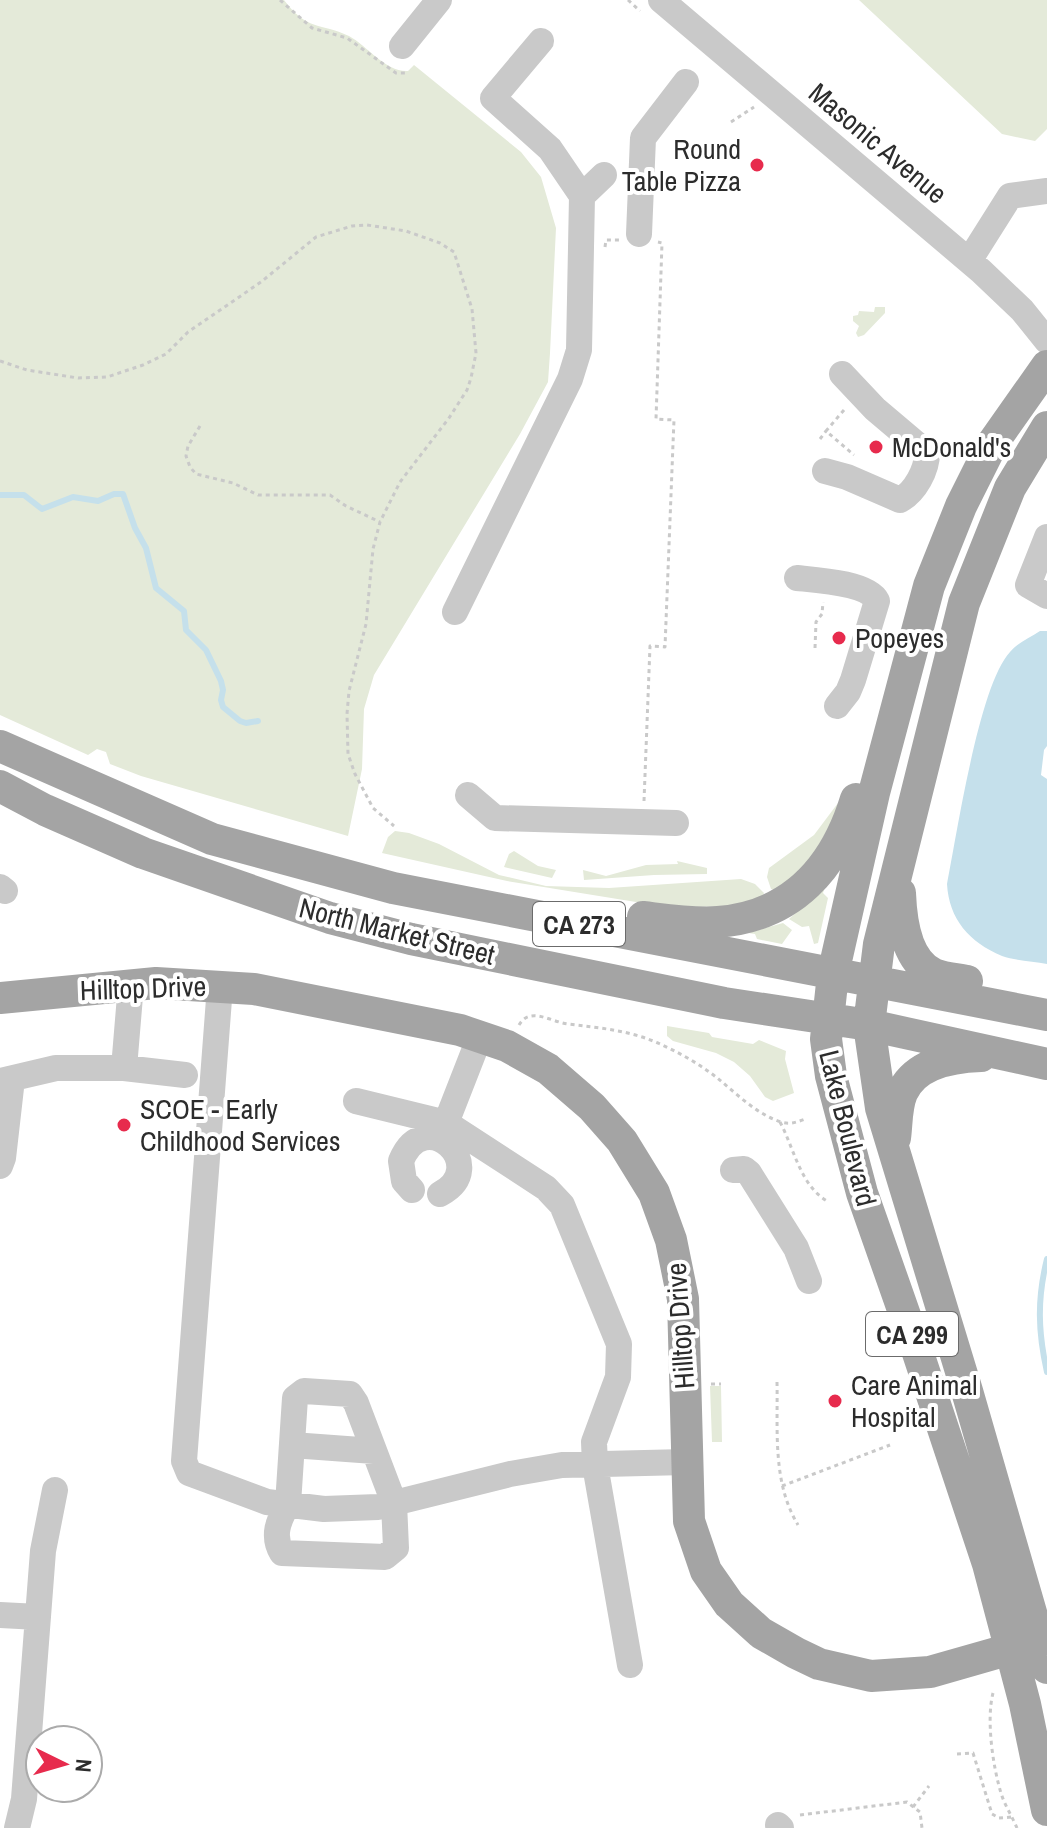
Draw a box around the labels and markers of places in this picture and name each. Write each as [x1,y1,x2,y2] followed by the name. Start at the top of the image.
[622,130,741,200] place label: Round Table Pizza
[748,156,766,174] marker: Round Table Pizza
[892,428,1011,466] place label: McDonald's
[867,438,885,456] marker: McDonald's
[855,619,944,657] place label: Popeyes
[830,629,848,647] marker: Popeyes
[140,1090,340,1160] place label: SCOE - Early Childhood Services
[115,1116,133,1134] marker: SCOE - Early Childhood Services
[851,1366,977,1436] place label: Care Animal Hospital
[826,1392,844,1410] marker: Care Animal Hospital

